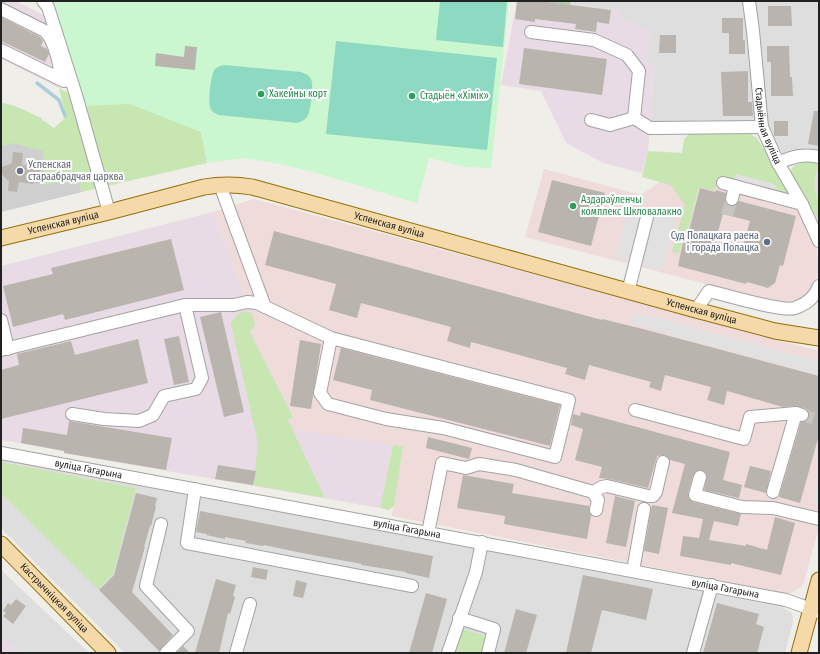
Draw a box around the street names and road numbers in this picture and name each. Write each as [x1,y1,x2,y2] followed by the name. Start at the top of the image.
[752,87,784,166] street label: Стадыённая вуліца
[26,209,100,238] street label: Успенская вуліца
[352,209,426,241] street label: Успенская вуліца
[664,296,738,327] street label: Успенская вуліца
[54,457,123,482] street label: вуліца Гагарына
[372,517,442,541] street label: вуліца Гагарына
[18,561,91,636] street label: Кастрычніцкая вуліца
[691,576,760,601] street label: вуліца Гагарына

